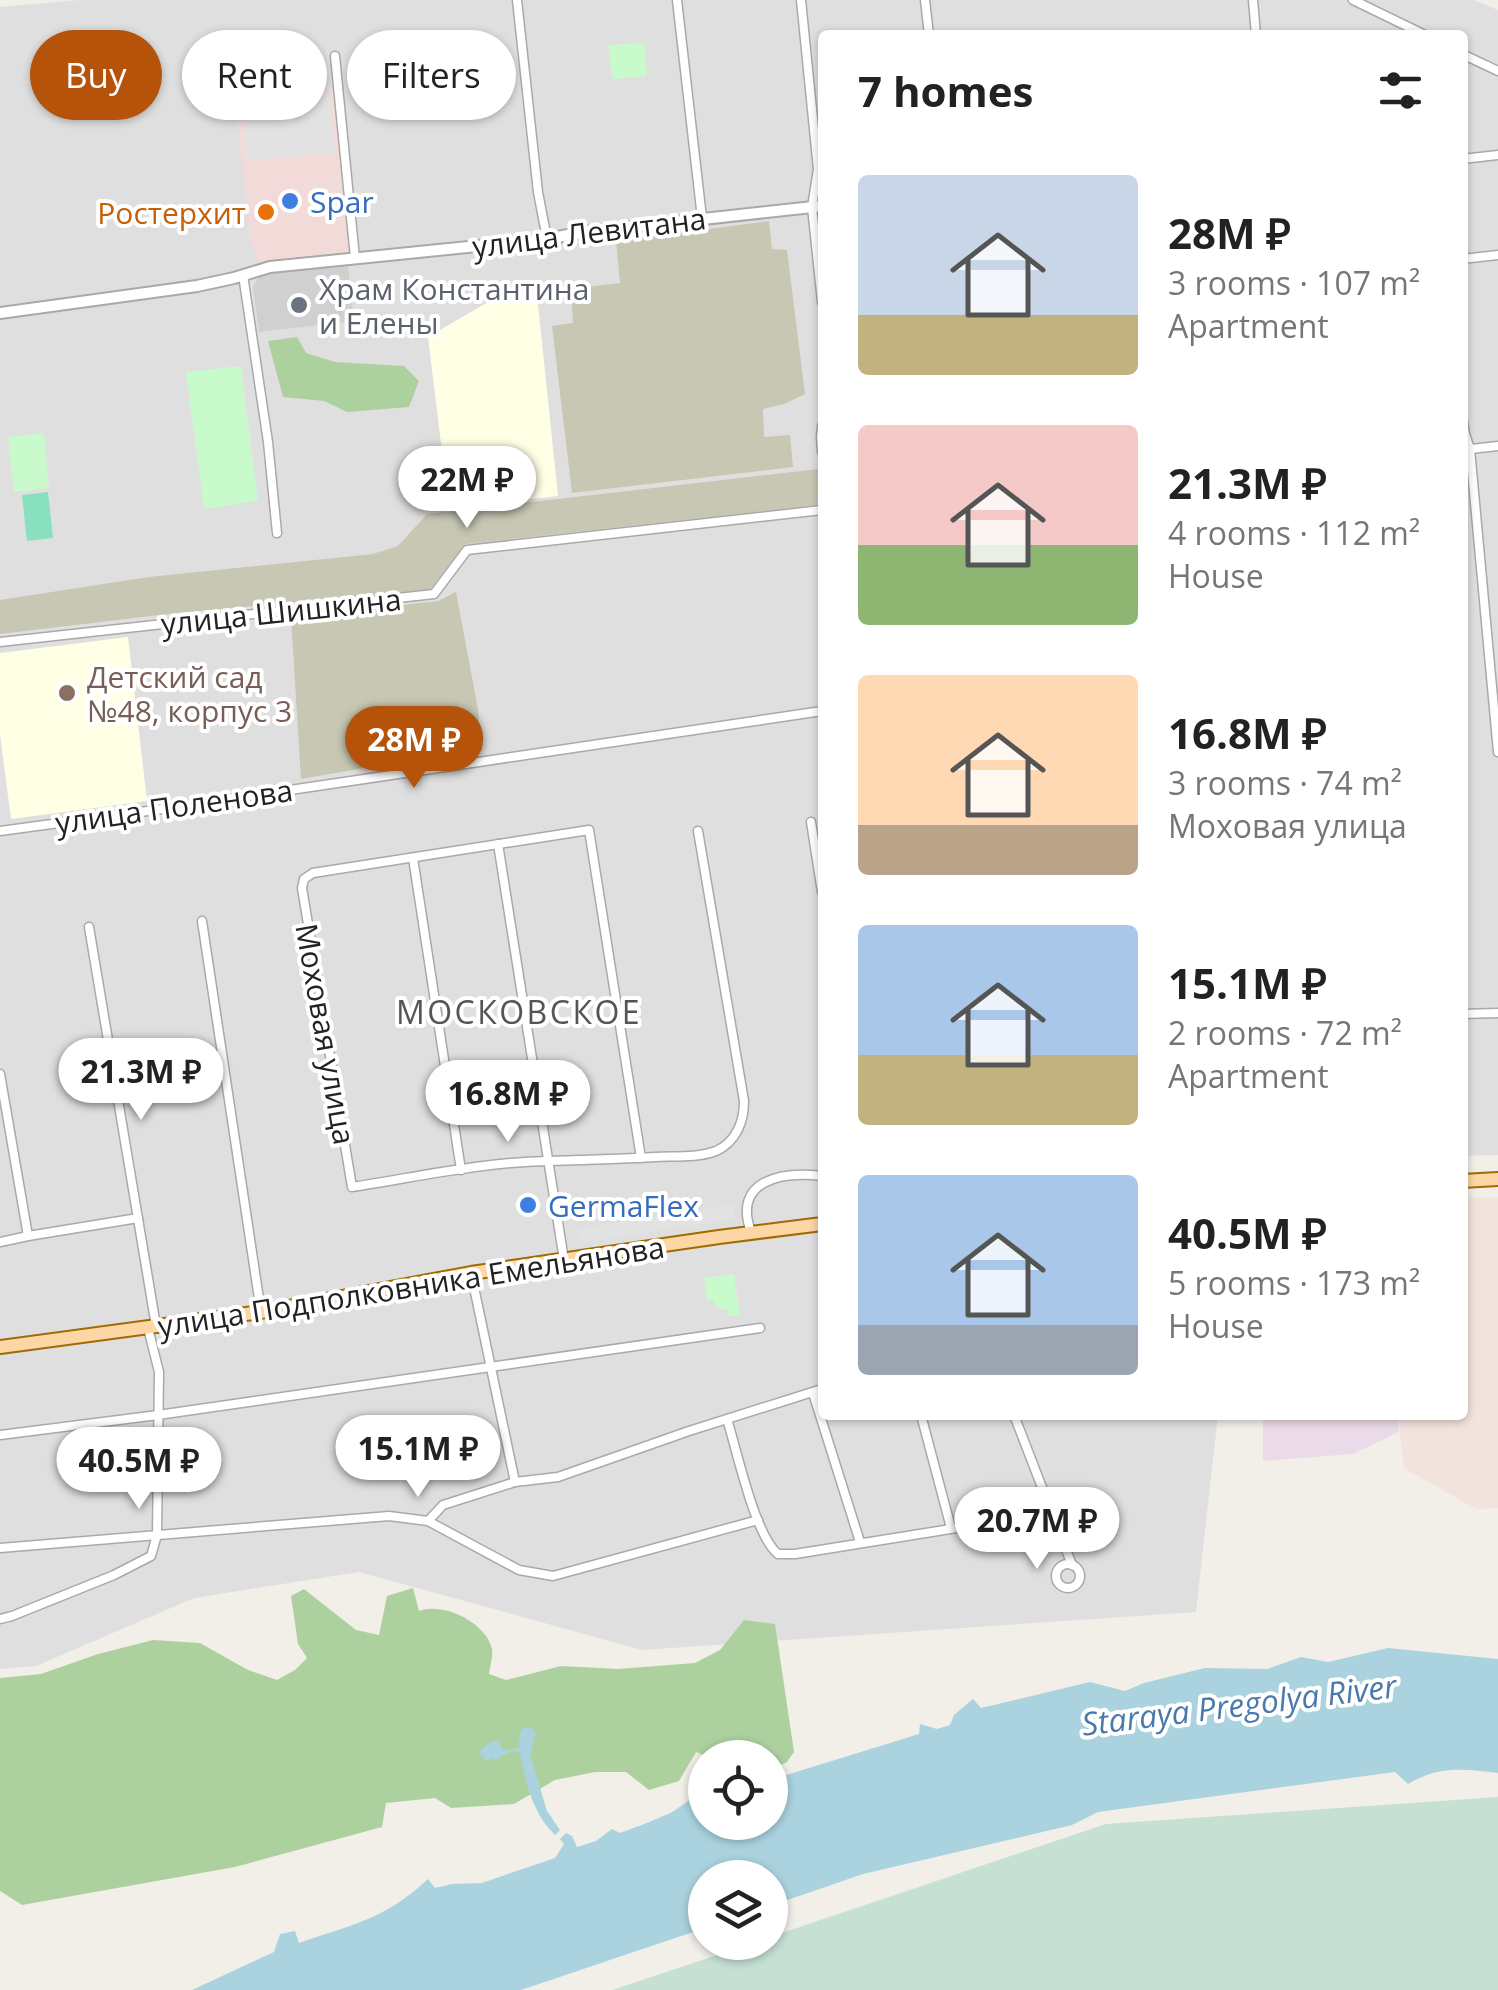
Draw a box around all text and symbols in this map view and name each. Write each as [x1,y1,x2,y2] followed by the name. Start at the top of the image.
[30,30,162,120] chip: Buy
[182,30,327,120] chip: Rent
[347,30,516,120] chip: Filters
[858,62,1033,119] text: 7 homes
[1373,63,1428,118] icon: filters
[310,181,374,222] place label: Spar
[279,190,301,212] marker: Spar
[97,192,246,233] place label: Ростерхит
[470,197,708,267] street label: улица Левитана
[255,201,277,223] marker: Ростерхит
[1168,204,1291,261] text: 28M ₽
[938,215,1058,335] icon: home
[1168,261,1420,304] text: 3 rooms · 107 m²
[319,268,589,343] place label: Храм Константина и Елены
[288,294,310,316] marker: Храм Константина и Елены
[1168,304,1329,347] text: Apartment
[397,446,537,531] pin: 22M ₽
[1168,454,1327,511] text: 21.3M ₽
[420,457,514,500] text: 22M ₽
[938,465,1058,585] icon: home
[1168,511,1420,554] text: 4 rooms · 112 m²
[1168,554,1264,597] text: House
[159,578,403,644] street label: улица Шишкина
[87,656,292,731] place label: Детский сад №48, корпус 3
[56,682,78,704] marker: Детский сад №48, корпус 3
[1168,704,1327,761] text: 16.8M ₽
[344,706,484,791] pin: 28M ₽
[938,715,1058,835] icon: home
[367,717,461,760] text: 28M ₽
[1168,761,1402,804] text: 3 rooms · 74 m²
[53,769,295,843] street label: улица Поленова
[1168,804,1407,847] text: Моховая улица
[286,920,366,1148] street label: Моховая улица
[1168,954,1327,1011] text: 15.1M ₽
[938,965,1058,1085] icon: home
[396,990,642,1033] district label: МОСКОВСКОЕ
[1168,1011,1402,1054] text: 2 rooms · 72 m²
[49,1038,233,1123] pin: 21.3M ₽
[80,1049,202,1092] text: 21.3M ₽
[1168,1054,1329,1097] text: Apartment
[416,1060,600,1145] pin: 16.8M ₽
[447,1071,569,1114] text: 16.8M ₽
[548,1185,699,1226] place label: GermaFlex
[517,1194,539,1216] marker: GermaFlex
[1168,1204,1327,1261] text: 40.5M ₽
[938,1215,1058,1335] icon: home
[155,1226,667,1346] street label: улица Подполковника Емельянова
[1168,1261,1420,1304] text: 5 rooms · 173 m²
[1168,1304,1264,1347] text: House
[326,1415,510,1500] pin: 15.1M ₽
[357,1426,479,1469] text: 15.1M ₽
[47,1427,231,1512] pin: 40.5M ₽
[78,1438,200,1481] text: 40.5M ₽
[945,1487,1129,1572] pin: 20.7M ₽
[976,1498,1098,1541] text: 20.7M ₽
[1079,1663,1400,1745] water label: Staraya Pregolya River
[688,1740,788,1960] map controls
[688,1740,788,1840] button: locate
[688,1860,788,1960] button: layers

